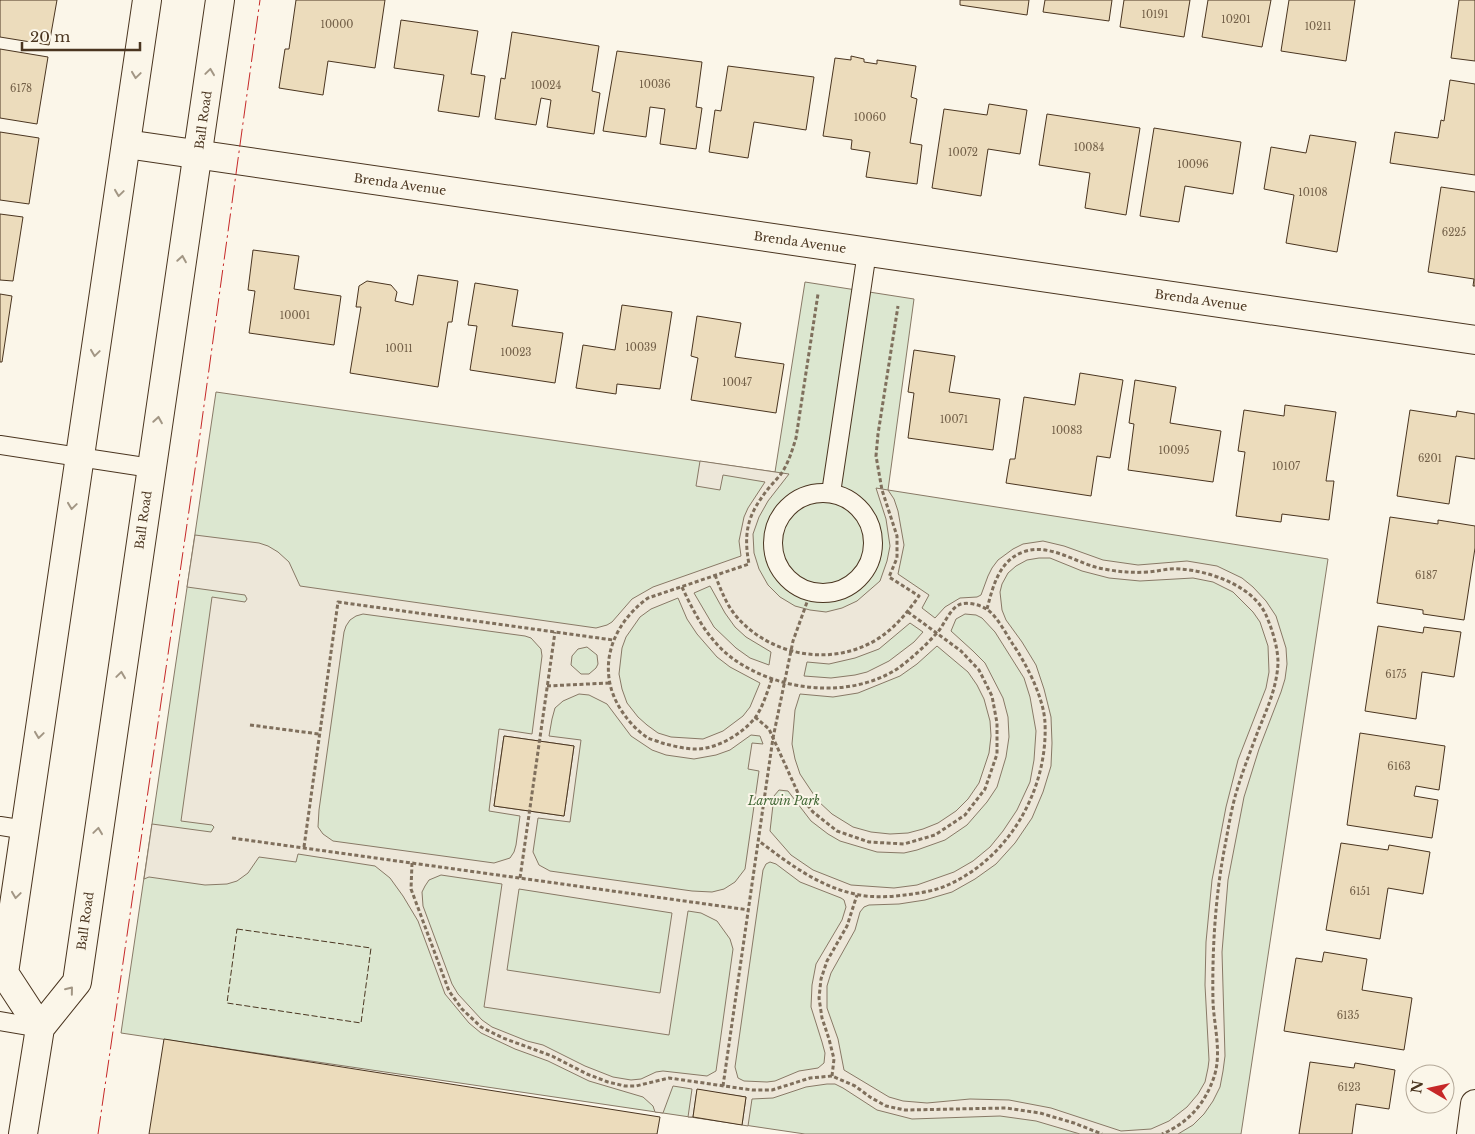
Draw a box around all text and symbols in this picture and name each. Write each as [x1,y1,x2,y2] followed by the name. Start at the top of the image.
[1142,8,1168,21] house number: 10191
[1221,13,1251,26] house number: 10201
[320,18,354,31] house number: 10000
[22,20,140,52] scale bar
[1305,20,1331,33] house number: 10211
[30,27,70,46] text: 20 m
[204,67,215,75] one-way arrow
[131,72,142,80] one-way arrow
[639,78,671,91] house number: 10036
[531,79,562,92] house number: 10024
[10,82,32,95] house number: 6178
[191,90,215,150] street label: Ball Road
[854,111,886,124] house number: 10060
[1074,141,1104,154] house number: 10084
[948,146,978,159] house number: 10072
[1177,158,1209,171] house number: 10096
[353,170,447,198] street label: Brenda Avenue
[1298,186,1328,199] house number: 10108
[114,188,124,197] one-way arrow
[1442,226,1467,239] house number: 6225
[753,228,847,256] street label: Brenda Avenue
[176,255,187,263] one-way arrow
[1154,286,1248,314] street label: Brenda Avenue
[280,309,310,322] house number: 10001
[625,341,657,354] house number: 10039
[385,342,413,355] house number: 10011
[500,346,532,359] house number: 10023
[90,350,101,358] one-way arrow
[722,376,753,389] house number: 10047
[940,413,968,426] house number: 10071
[152,416,163,424] one-way arrow
[1052,424,1082,437] house number: 10083
[1159,444,1190,457] house number: 10095
[1418,452,1442,465] house number: 6201
[1272,460,1301,473] house number: 10107
[131,490,155,550] street label: Ball Road
[68,501,78,510] one-way arrow
[1415,569,1438,582] house number: 6187
[1385,668,1407,681] house number: 6175
[115,670,126,678] one-way arrow
[34,731,45,739] one-way arrow
[1387,760,1411,773] house number: 6163
[747,793,820,808] park label: Larwin Park
[93,827,103,836] one-way arrow
[1349,885,1371,898] house number: 6151
[73,891,97,951] street label: Ball Road
[11,892,22,900] one-way arrow
[65,987,73,996] one-way arrow
[1337,1009,1360,1022] house number: 6135
[1405,1064,1455,1114] north arrow
[1407,1079,1427,1095] text: N
[1337,1081,1361,1094] house number: 6123

